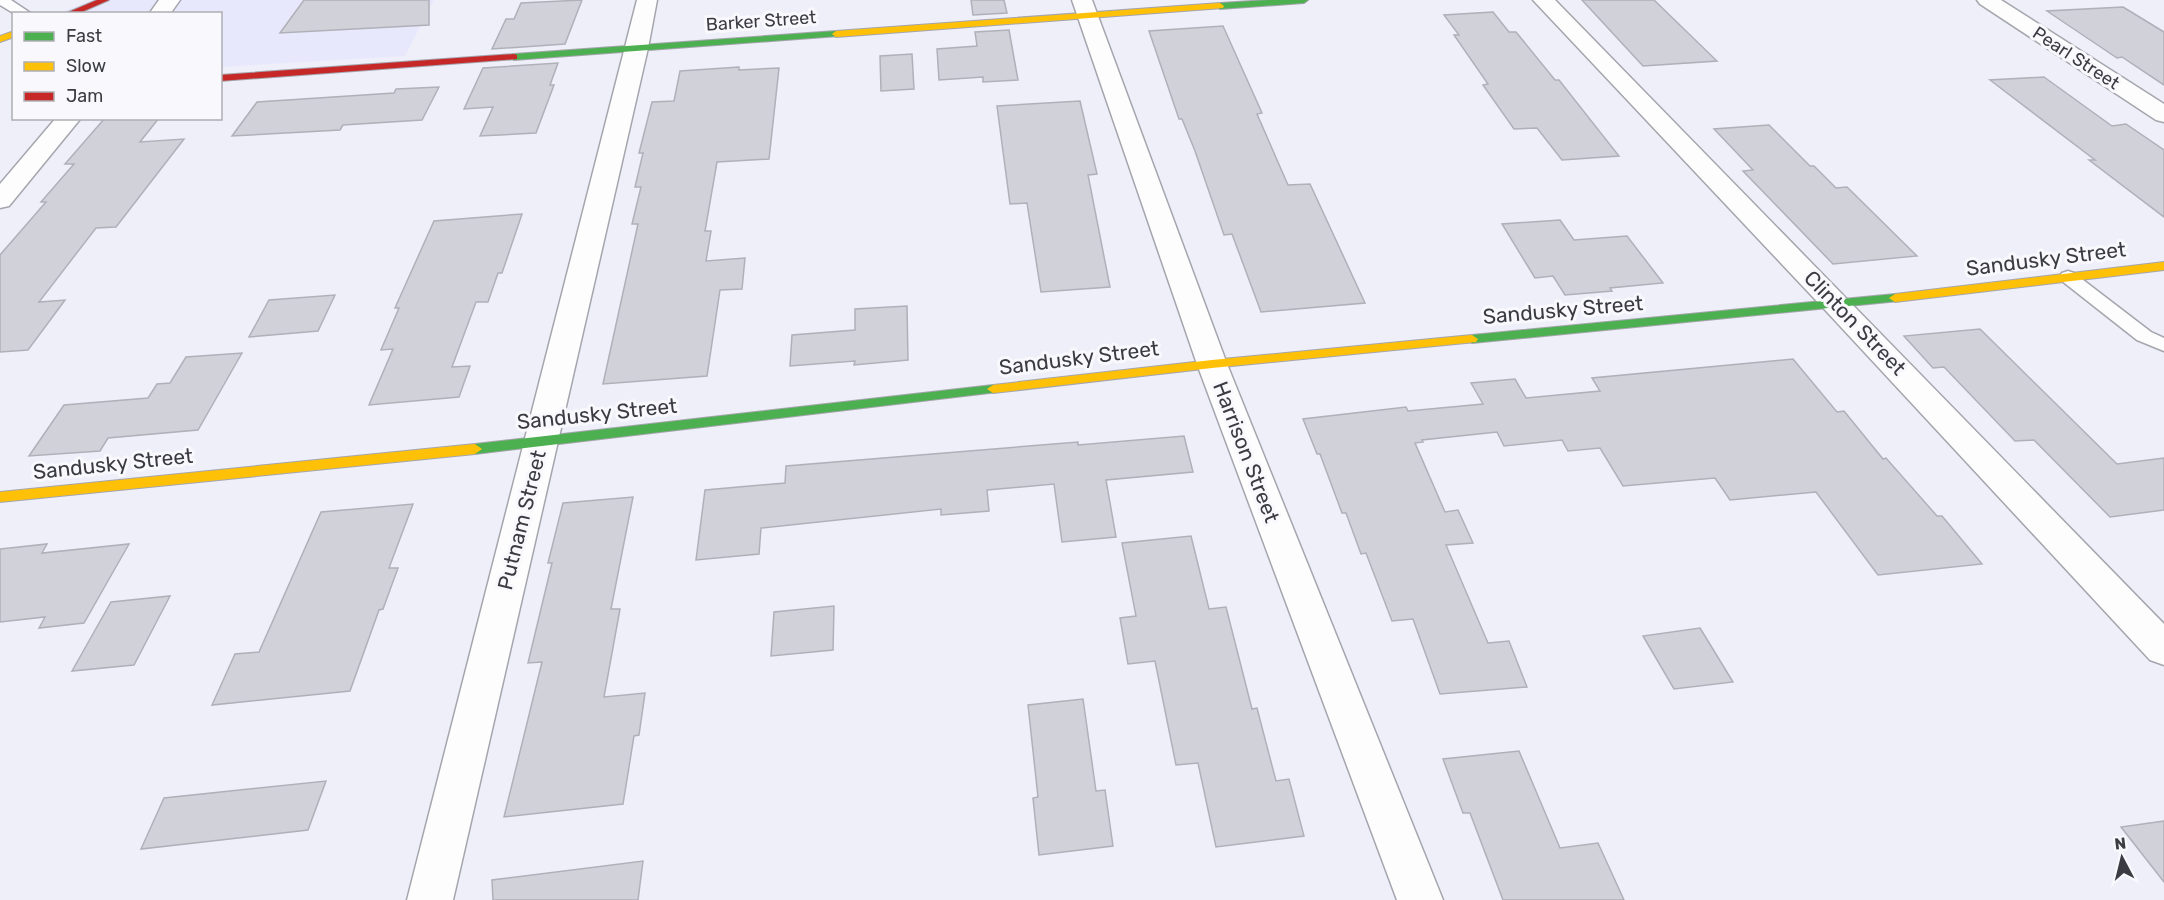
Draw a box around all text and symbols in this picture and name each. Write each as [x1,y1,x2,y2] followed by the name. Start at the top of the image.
[705,6,817,36] street label: Barker Street
[12,12,222,120] legend
[2028,22,2124,94] street label: Pearl Street
[66,25,102,47] text: Fast
[66,55,106,77] text: Slow
[66,85,103,107] text: Jam
[1965,236,2127,281] street label: Sandusky Street
[1799,265,1911,380] street label: Clinton Street
[1482,290,1644,329] street label: Sandusky Street
[998,335,1160,380] street label: Sandusky Street
[1208,378,1285,526] street label: Harrison Street
[516,393,678,434] street label: Sandusky Street
[32,443,194,484] street label: Sandusky Street
[492,447,551,592] street label: Putnam Street
[2092,828,2152,888] north arrow
[2113,833,2127,854] text: N

